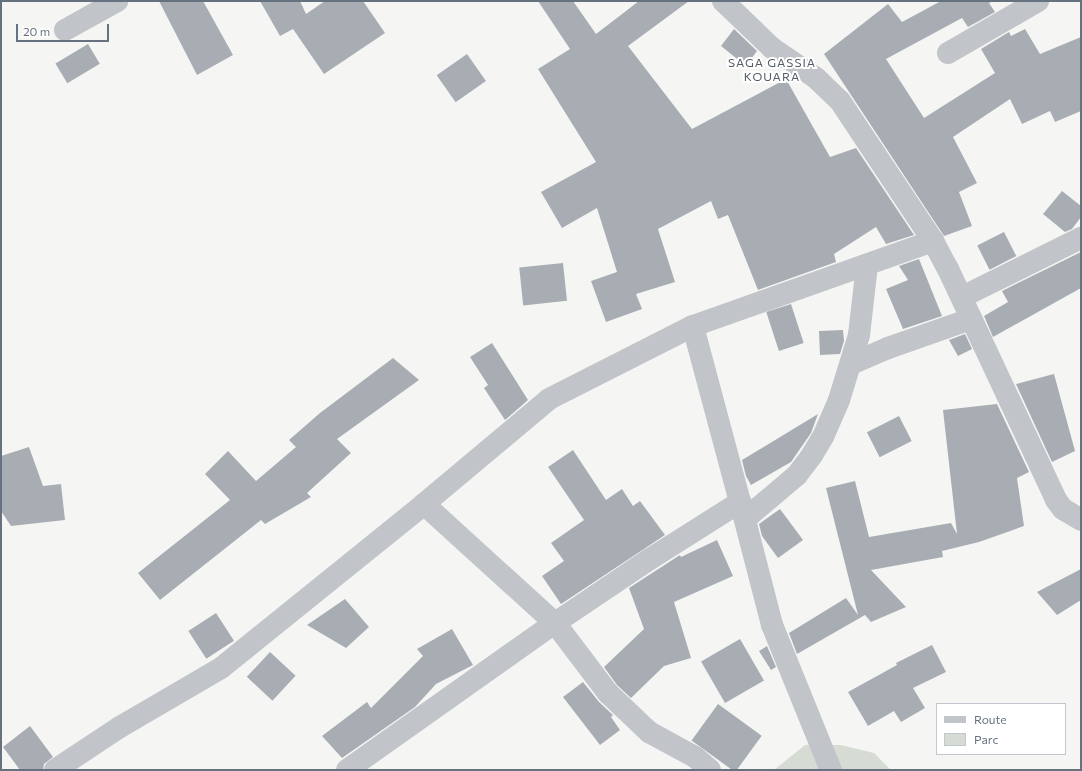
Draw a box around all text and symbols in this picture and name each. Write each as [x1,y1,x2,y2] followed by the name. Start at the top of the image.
[18,16,111,42] scale bar
[23,24,50,38] text: 20 m
[728,56,816,84] district label: SAGA GASSIA KOUARA
[936,703,1066,755] legend
[974,712,1007,726] text: Route
[974,732,998,746] text: Parc

